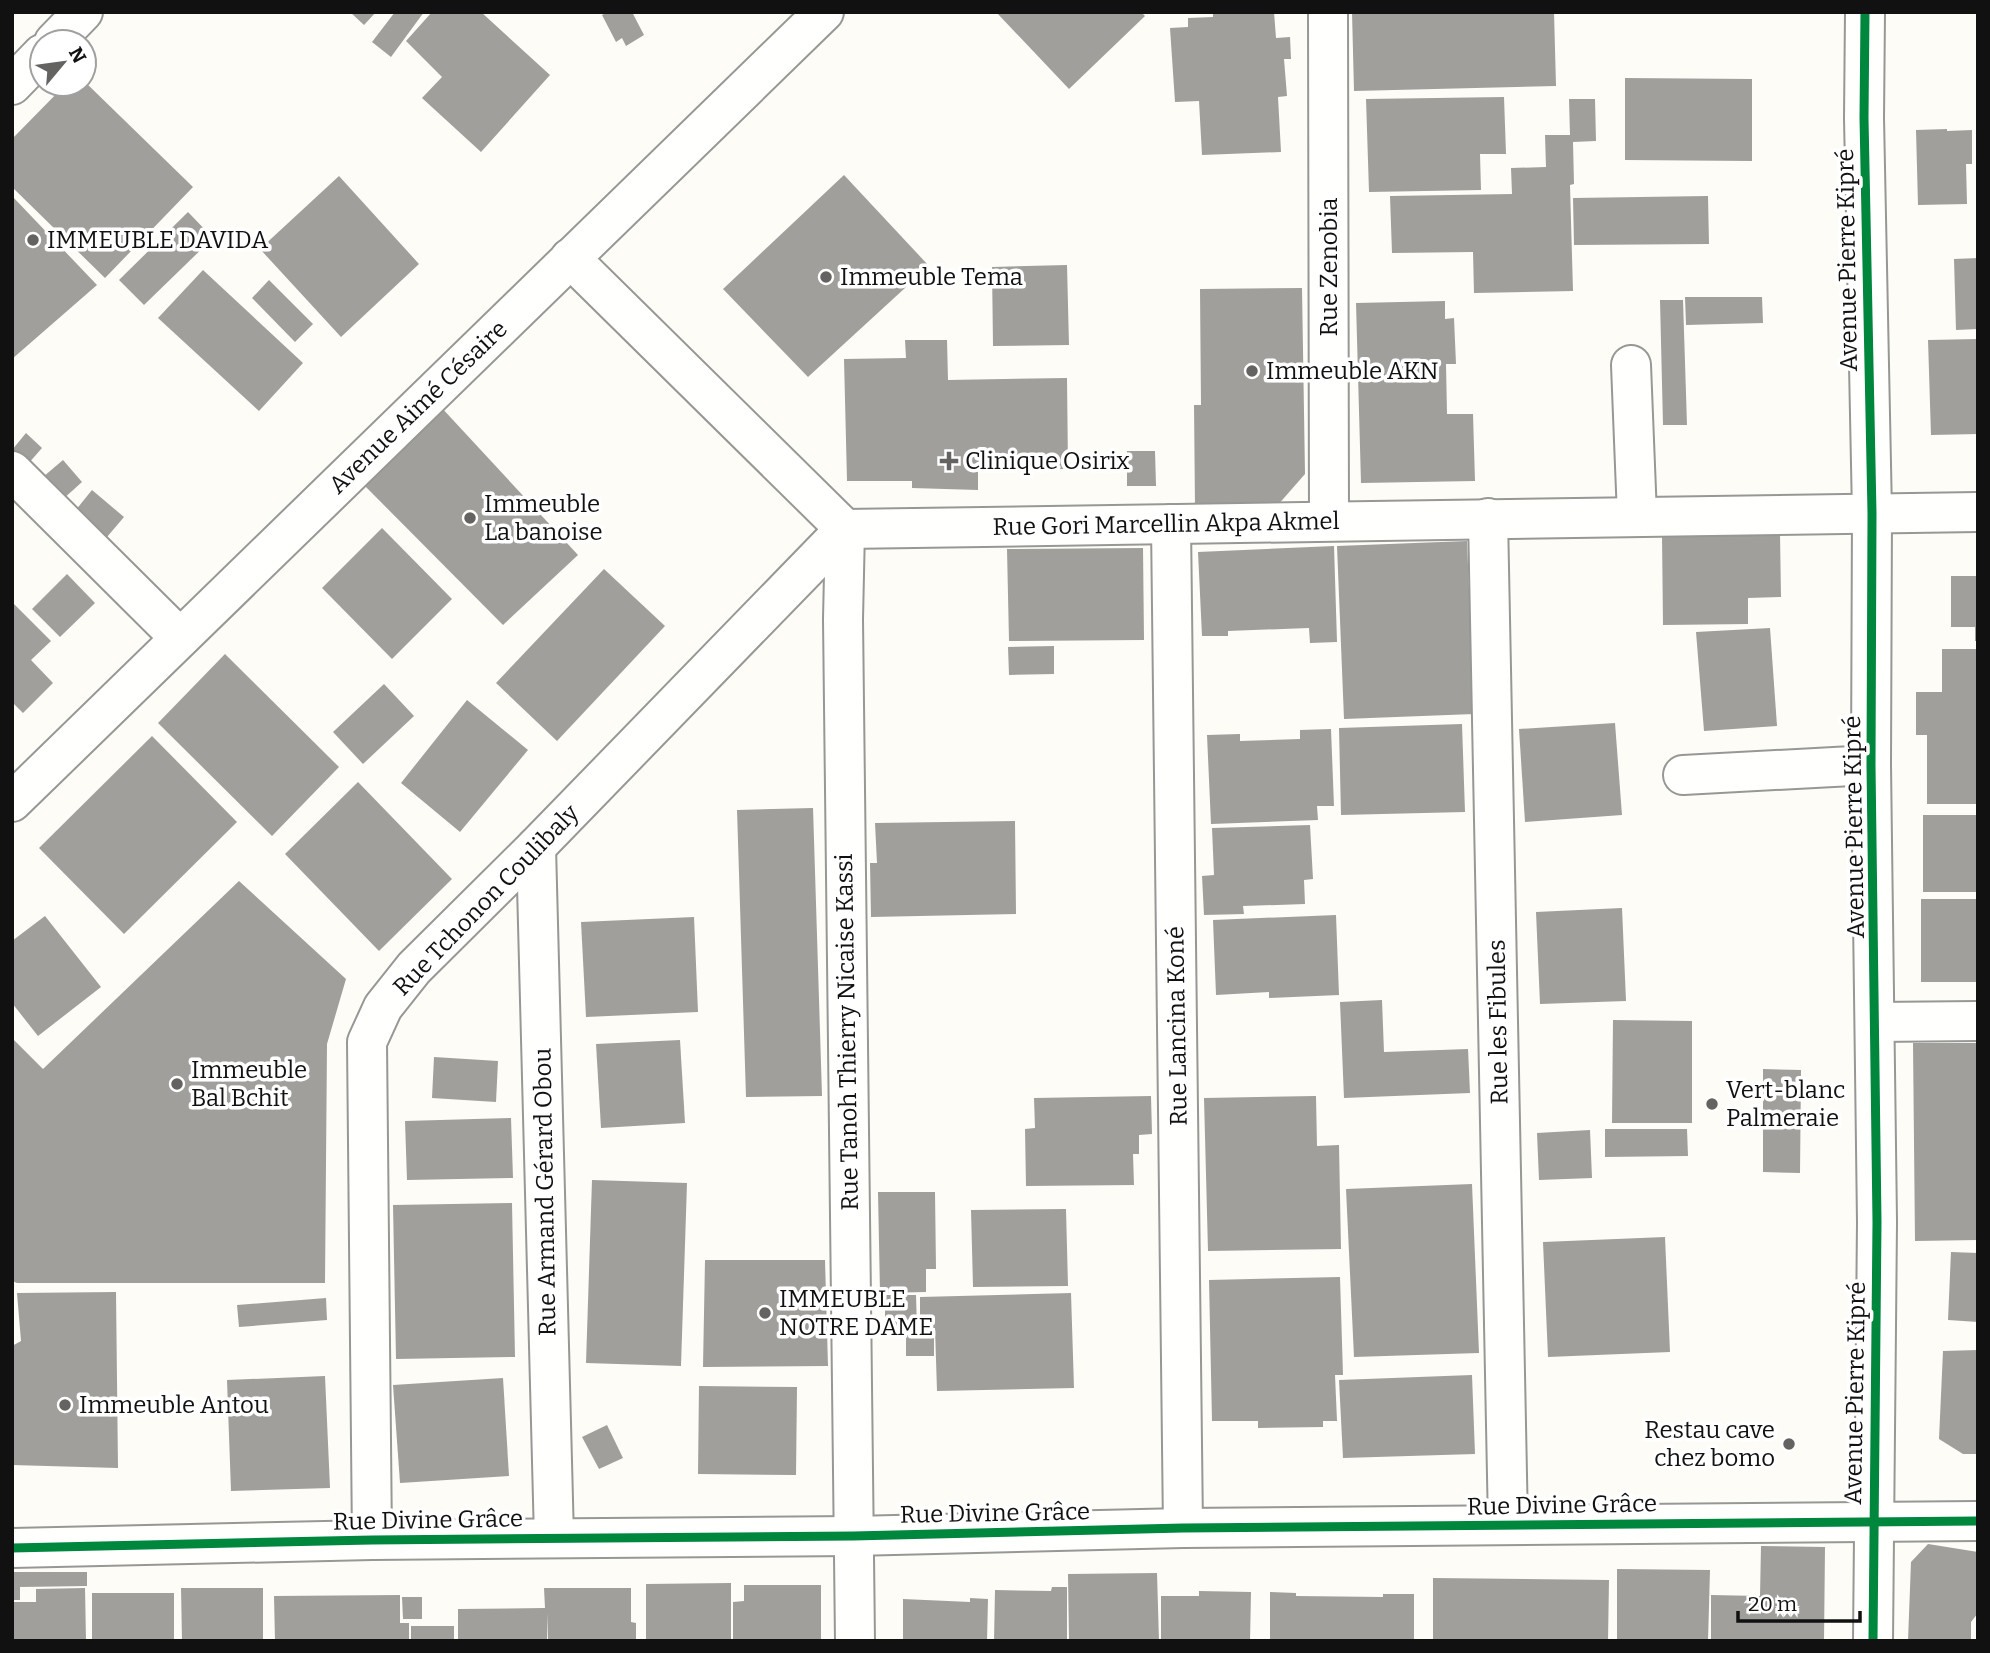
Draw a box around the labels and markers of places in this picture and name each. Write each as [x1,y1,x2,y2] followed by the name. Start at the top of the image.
[47,226,268,254] place label: IMMEUBLE DAVIDA
[25,232,41,248] marker: IMMEUBLE DAVIDA
[840,263,1023,291] place label: Immeuble Tema
[818,269,834,285] marker: Immeuble Tema
[1266,357,1438,385] place label: Immeuble AKN
[1244,363,1260,379] marker: Immeuble AKN
[965,447,1129,475] place label: Clinique Osirix
[939,451,959,471] marker: Clinique Osirix
[484,490,603,546] place label: Immeuble La banoise
[462,510,478,526] marker: Immeuble La banoise
[191,1056,307,1112] place label: Immeuble Bal Bchit
[169,1076,185,1092] marker: Immeuble Bal Bchit
[1726,1076,1845,1132] place label: Vert-blanc Palmeraie
[1704,1096,1720,1112] marker: Vert-blanc Palmeraie
[779,1285,933,1341] place label: IMMEUBLE NOTRE DAME
[757,1305,773,1321] marker: IMMEUBLE NOTRE DAME
[79,1391,269,1419] place label: Immeuble Antou
[57,1397,73,1413] marker: Immeuble Antou
[1644,1416,1775,1472] place label: Restau cave chez bomo
[1781,1436,1797,1452] marker: Restau cave chez bomo

